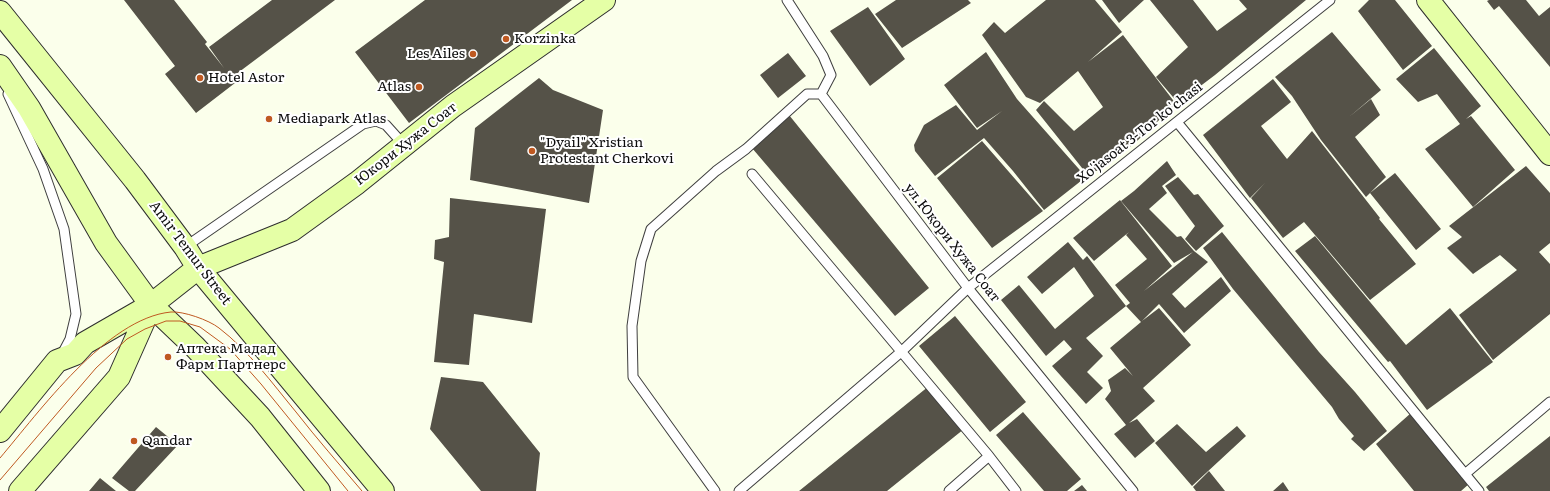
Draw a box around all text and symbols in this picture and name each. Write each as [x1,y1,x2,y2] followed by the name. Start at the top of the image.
[514,31,576,47] place label: Korzinka
[501,34,511,44] marker: Korzinka
[407,46,465,62] place label: Les Ailes
[468,49,478,59] marker: Les Ailes
[208,70,284,86] place label: Hotel Astor
[195,73,205,83] marker: Hotel Astor
[377,79,411,95] place label: Atlas
[1074,79,1206,187] street label: Xo'jasoat 3-Tor ko'chasi
[414,82,424,92] marker: Atlas
[352,99,460,189] street label: Юкори Хужа Соат
[277,111,386,127] place label: Mediapark Atlas
[264,114,274,124] marker: Mediapark Atlas
[540,135,674,168] place label: "Dyail" Xristian Protestant Cherkovi
[527,146,537,156] marker: "Dyail" Xristian Protestant Cherkovi
[900,180,1004,306] street label: ул.Юқори Хужа Соат
[145,198,235,308] street label: Amir Temur Street
[176,341,286,374] place label: Аптека Мадад Фарм Партнерс
[163,352,173,362] marker: Аптека Мадад Фарм Партнерс
[142,433,192,449] place label: Qandar
[129,436,139,446] marker: Qandar

